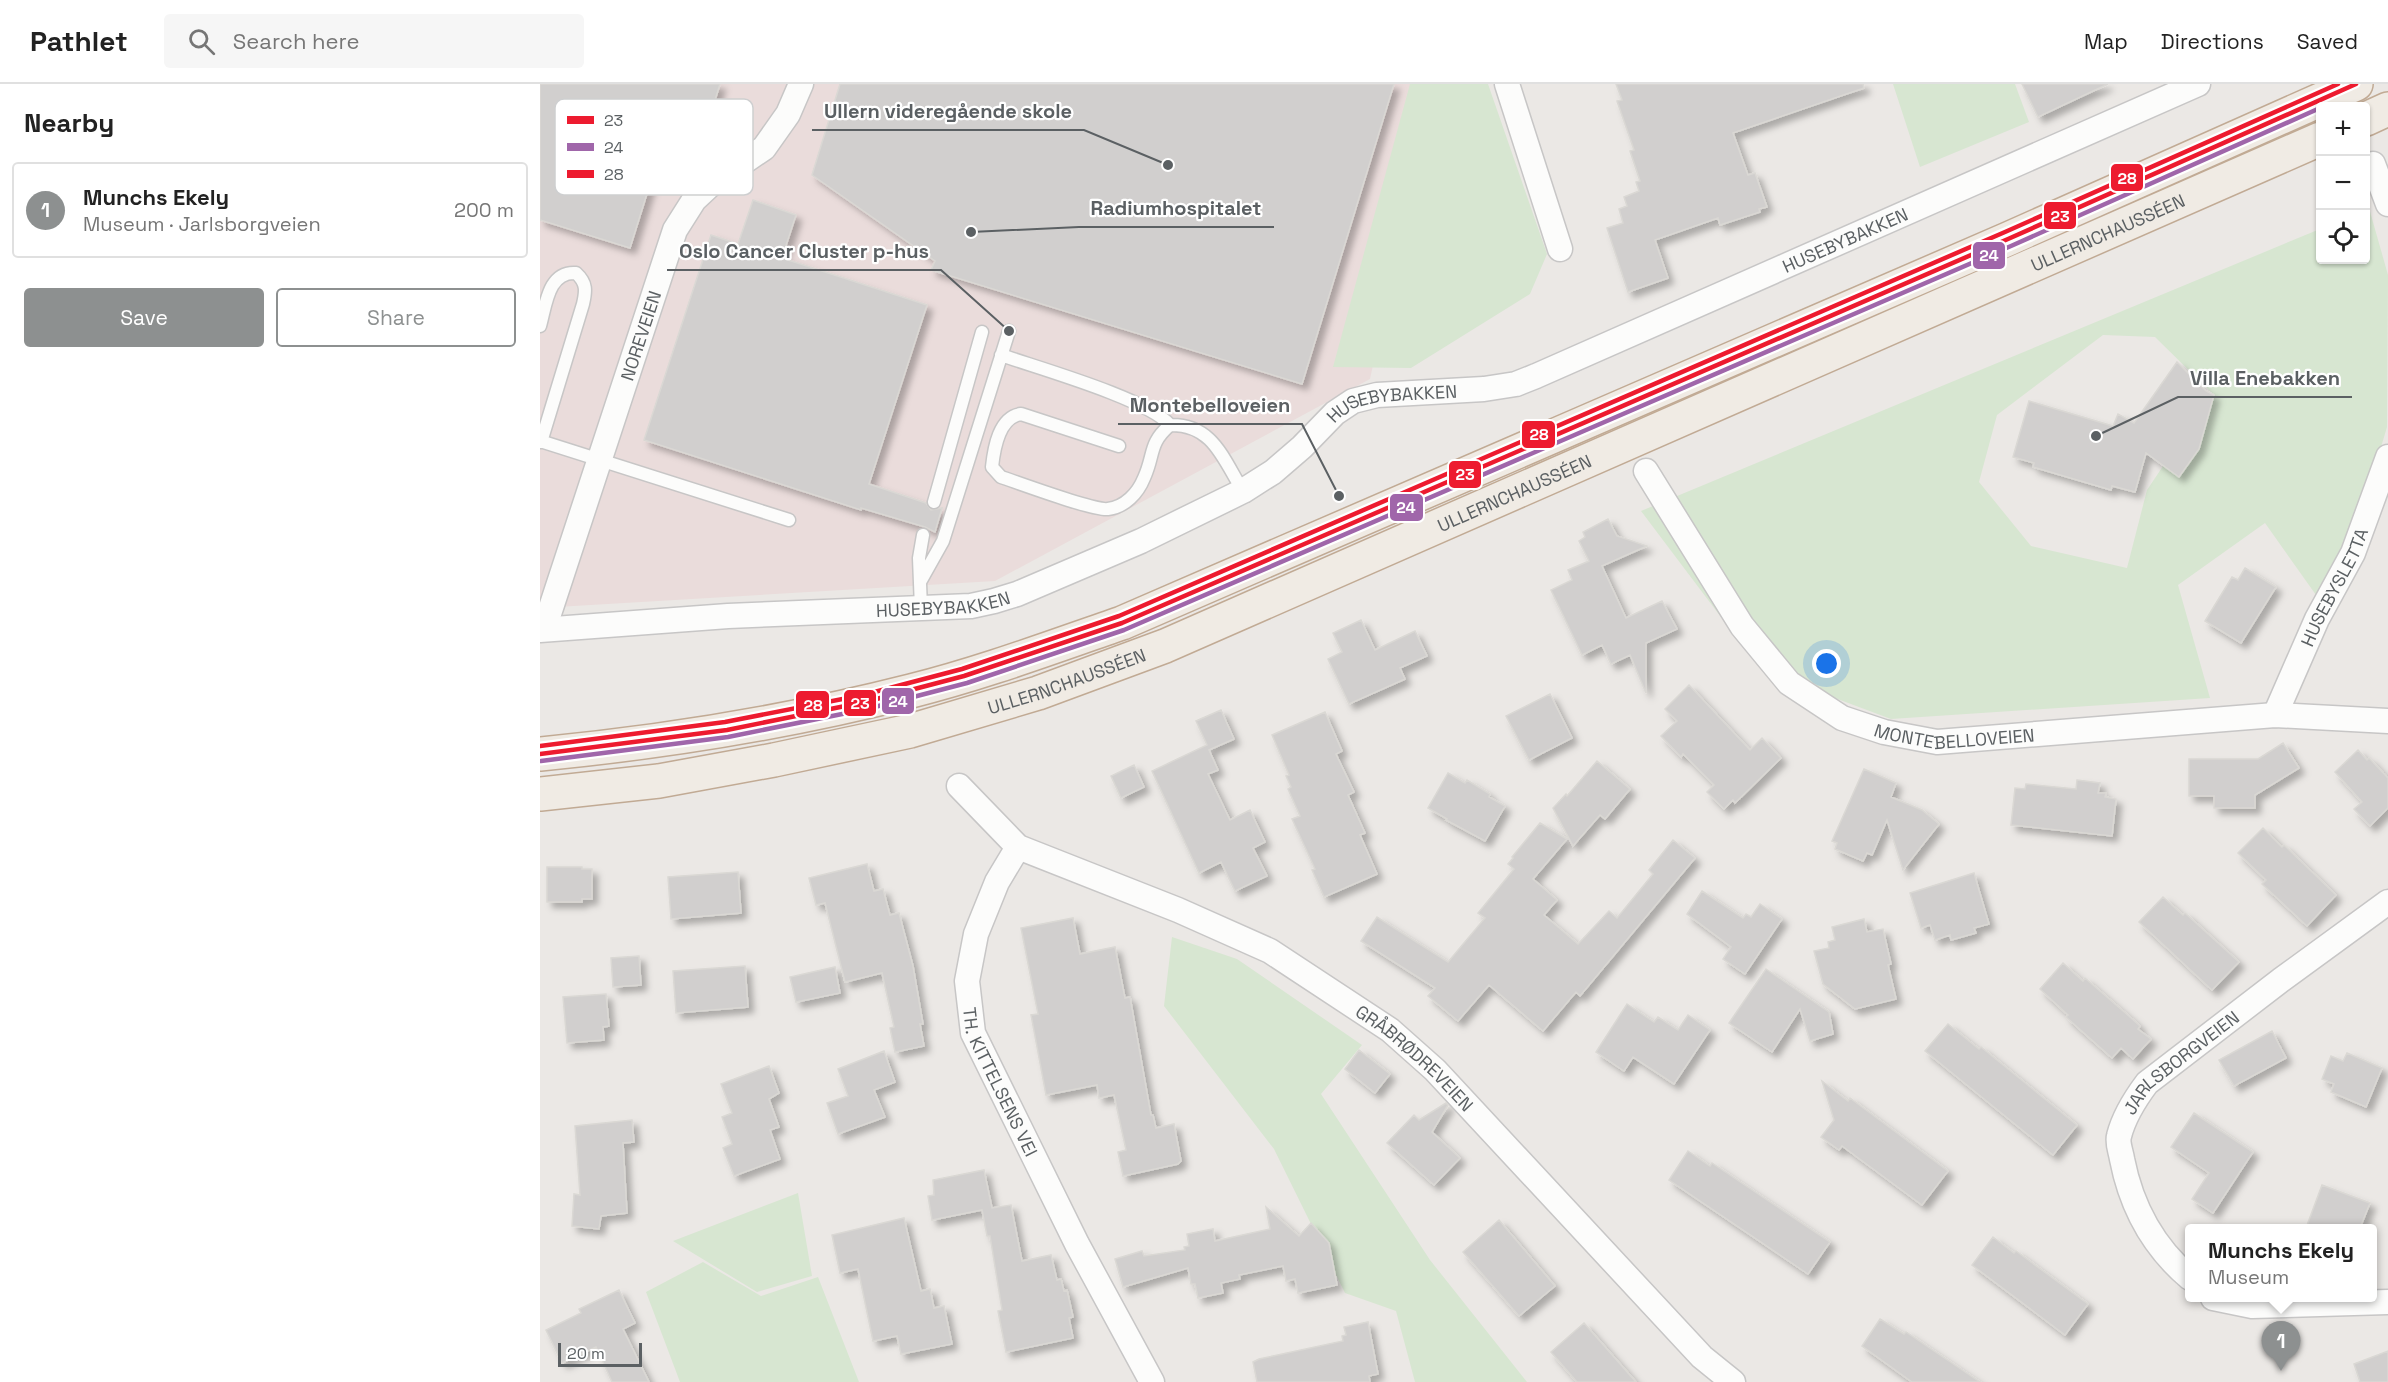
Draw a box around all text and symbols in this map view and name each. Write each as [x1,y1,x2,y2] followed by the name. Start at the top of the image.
[164,14,584,68] search box
[30,23,128,59] text: Pathlet
[185,25,218,58] icon: search
[233,27,360,55] text: Search here
[2084,28,2128,55] text: Map
[2161,28,2264,55] text: Directions
[2297,28,2358,55] text: Saved
[812,92,1084,130] callout: Ullern videregående skole
[824,98,1072,124] text: Ullern videregående skole
[555,99,753,195] legend
[2316,102,2370,264] map controls
[2316,102,2370,156] button: +
[24,106,114,140] text: Nearby
[604,110,623,131] text: 23
[604,137,623,158] text: 24
[2316,156,2370,210] button: −
[2110,163,2144,192] line badge: 28
[604,164,624,185] text: 28
[2117,168,2137,189] text: 28
[83,183,229,211] text: Munchs Ekely
[2027,188,2188,276] street label: ULLERNCHAUSSÉEN
[1079,189,1274,227] callout: Radiumhospitalet
[1091,195,1261,221] text: Radiumhospitalet
[41,197,50,223] text: 1
[454,197,514,223] text: 200 m
[2043,201,2077,230] line badge: 23
[1779,202,1911,277] street label: HUSEBYBAKKEN
[2050,206,2070,227] text: 23
[2316,210,2370,264] button: locate
[83,211,321,237] text: Museum · Jarlsborgveien
[667,232,941,270] callout: Oslo Cancer Cluster p-hus
[679,238,929,264] text: Oslo Cancer Cluster p-hus
[1972,241,2006,270] line badge: 24
[1979,245,1999,266] text: 24
[24,288,264,347] button: Save
[276,288,516,347] button: Share
[615,288,666,383] street label: NOREVEIEN
[2178,359,2352,397] callout: Villa Enebakken
[2190,365,2340,391] text: Villa Enebakken
[1321,379,1458,427] street label: HUSEBYBAKKEN
[1118,386,1302,424] callout: Montebelloveien
[1130,392,1290,418] text: Montebelloveien
[1521,420,1556,449] line badge: 28
[1529,424,1549,445] text: 28
[1434,449,1595,537] street label: ULLERNCHAUSSÉEN
[1448,460,1482,489] line badge: 23
[1455,464,1475,485] text: 23
[1389,493,1424,522] line badge: 24
[1396,497,1416,518] text: 24
[2295,525,2373,650] street label: HUSEBYSLETTA
[875,585,1013,621] street label: HUSEBYBAKKEN
[985,643,1149,719] street label: ULLERNCHAUSSÉEN
[1812,649,1841,678] your location
[881,687,915,715] line badge: 24
[843,689,877,717] line badge: 23
[795,690,830,719] line badge: 28
[888,691,908,712] text: 24
[850,693,870,714] text: 23
[803,695,823,716] text: 28
[1871,718,2035,754] street label: MONTEBELLOVEIEN
[1351,999,1479,1116] street label: GRÅBRØDREVEIEN
[2118,1005,2243,1118] street label: JARLSBORGVEIEN
[959,1006,1043,1160] street label: TH. KITTELSENS VEI
[2185,1224,2377,1302] popup
[2208,1236,2354,1264] text: Munchs Ekely
[2208,1264,2289,1290] text: Museum
[2262,1322,2300,1371] pin: 1
[558,1340,642,1368] scale bar
[567,1343,605,1364] text: 20 m

